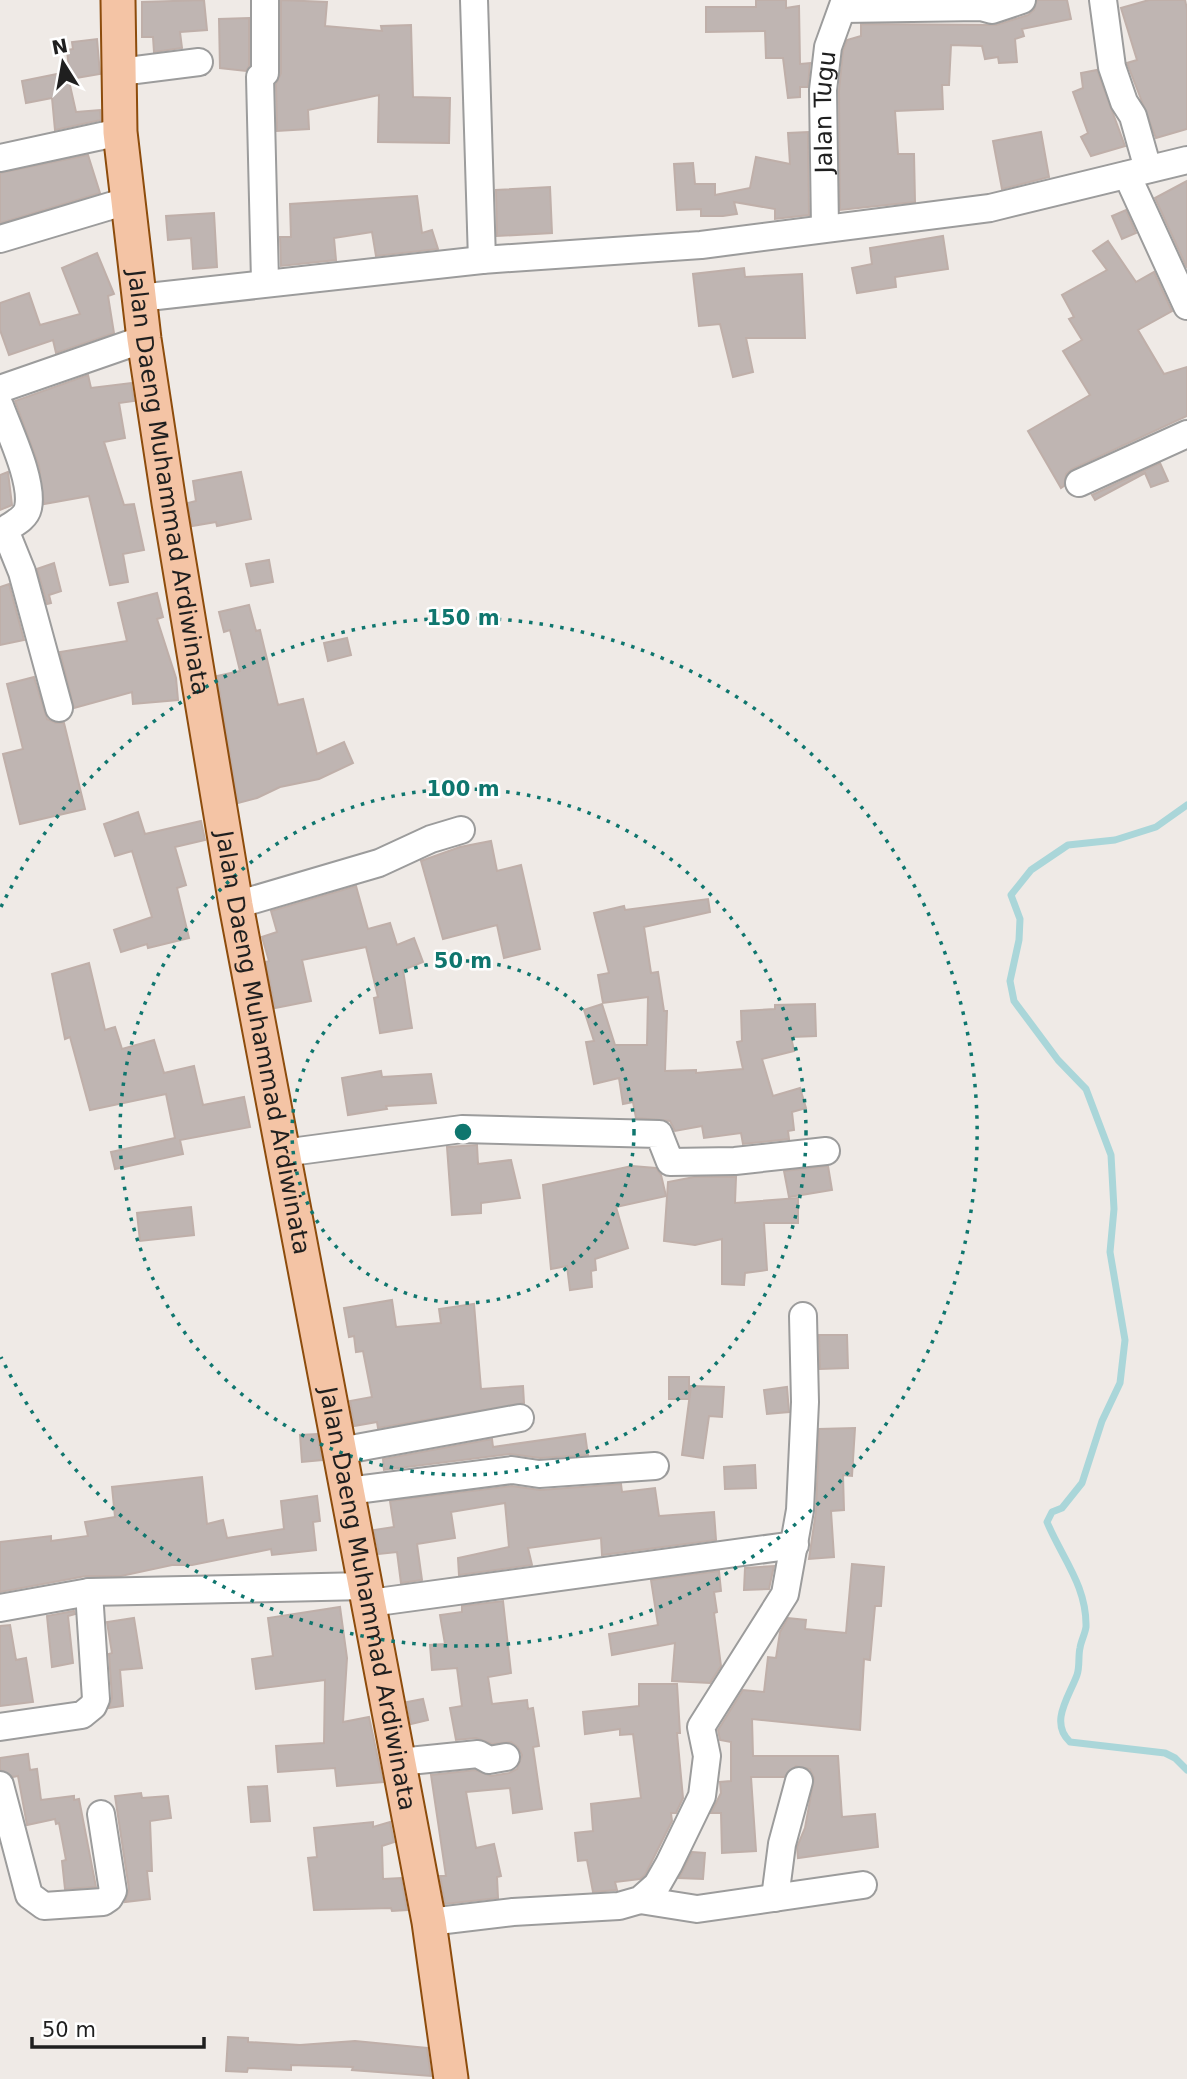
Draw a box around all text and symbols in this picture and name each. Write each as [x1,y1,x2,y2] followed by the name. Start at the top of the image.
[28,28,98,98] north arrow
[50,34,70,59] text: N
[808,49,841,176] street label: Jalan Tugu
[122,266,215,698] street label: Jalan Daeng Muhammad Ardiwinata
[426,606,500,630] text: 150 m
[426,777,500,801] text: 100 m
[210,827,316,1257] street label: Jalan Daeng Muhammad Ardiwinata
[434,949,492,973] text: 50 m
[451,1120,475,1144] centre of rings
[313,1383,422,1813] street label: Jalan Daeng Muhammad Ardiwinata
[32,2006,203,2050] scale bar
[42,2018,96,2042] text: 50 m

